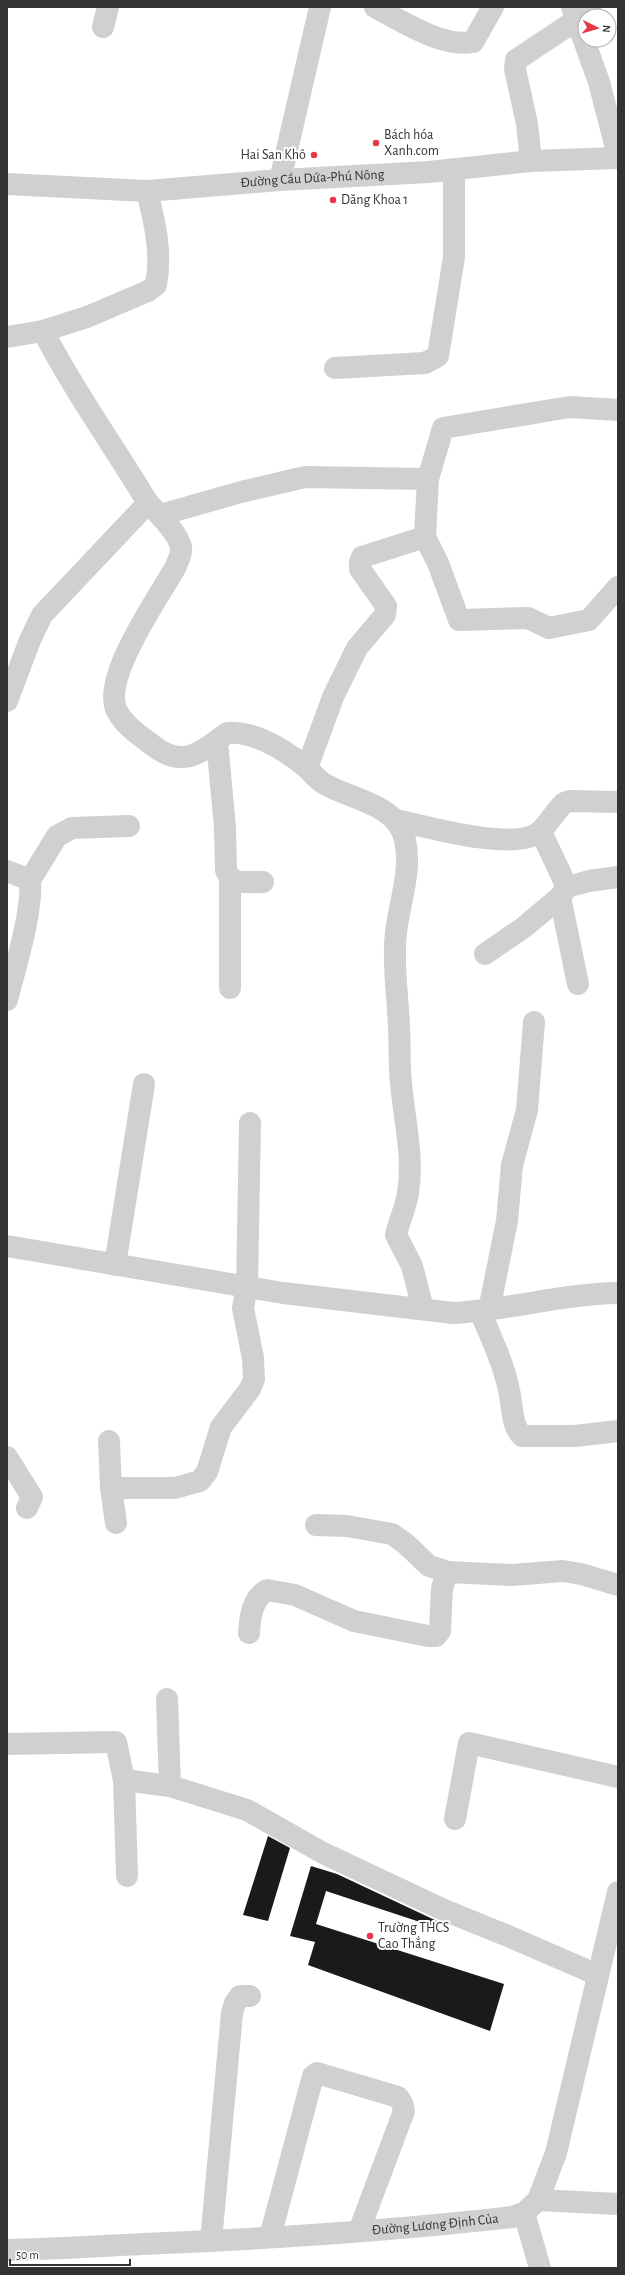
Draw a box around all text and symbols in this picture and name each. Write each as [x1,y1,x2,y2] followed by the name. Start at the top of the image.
[577,8,617,48] north arrow
[601,25,612,33] text: N
[384,128,439,158] place label: Bách hóa Xanh.com
[371,138,381,148] marker: Bách hóa Xanh.com
[241,148,306,162] place label: Hai San Khô
[309,150,319,160] marker: Hai San Khô
[240,167,385,190] street label: Đường Cầu Dứa-Phú Nông
[341,193,408,207] place label: Dăng Khoa 1
[328,195,338,205] marker: Dăng Khoa 1
[378,1921,449,1951] place label: Trường THCS Cao Thắng
[365,1931,375,1941] marker: Trường THCS Cao Thắng
[371,2211,500,2238] street label: Đường Lương Định Của
[10,2241,130,2267] scale bar
[16,2249,39,2261] text: 50 m

